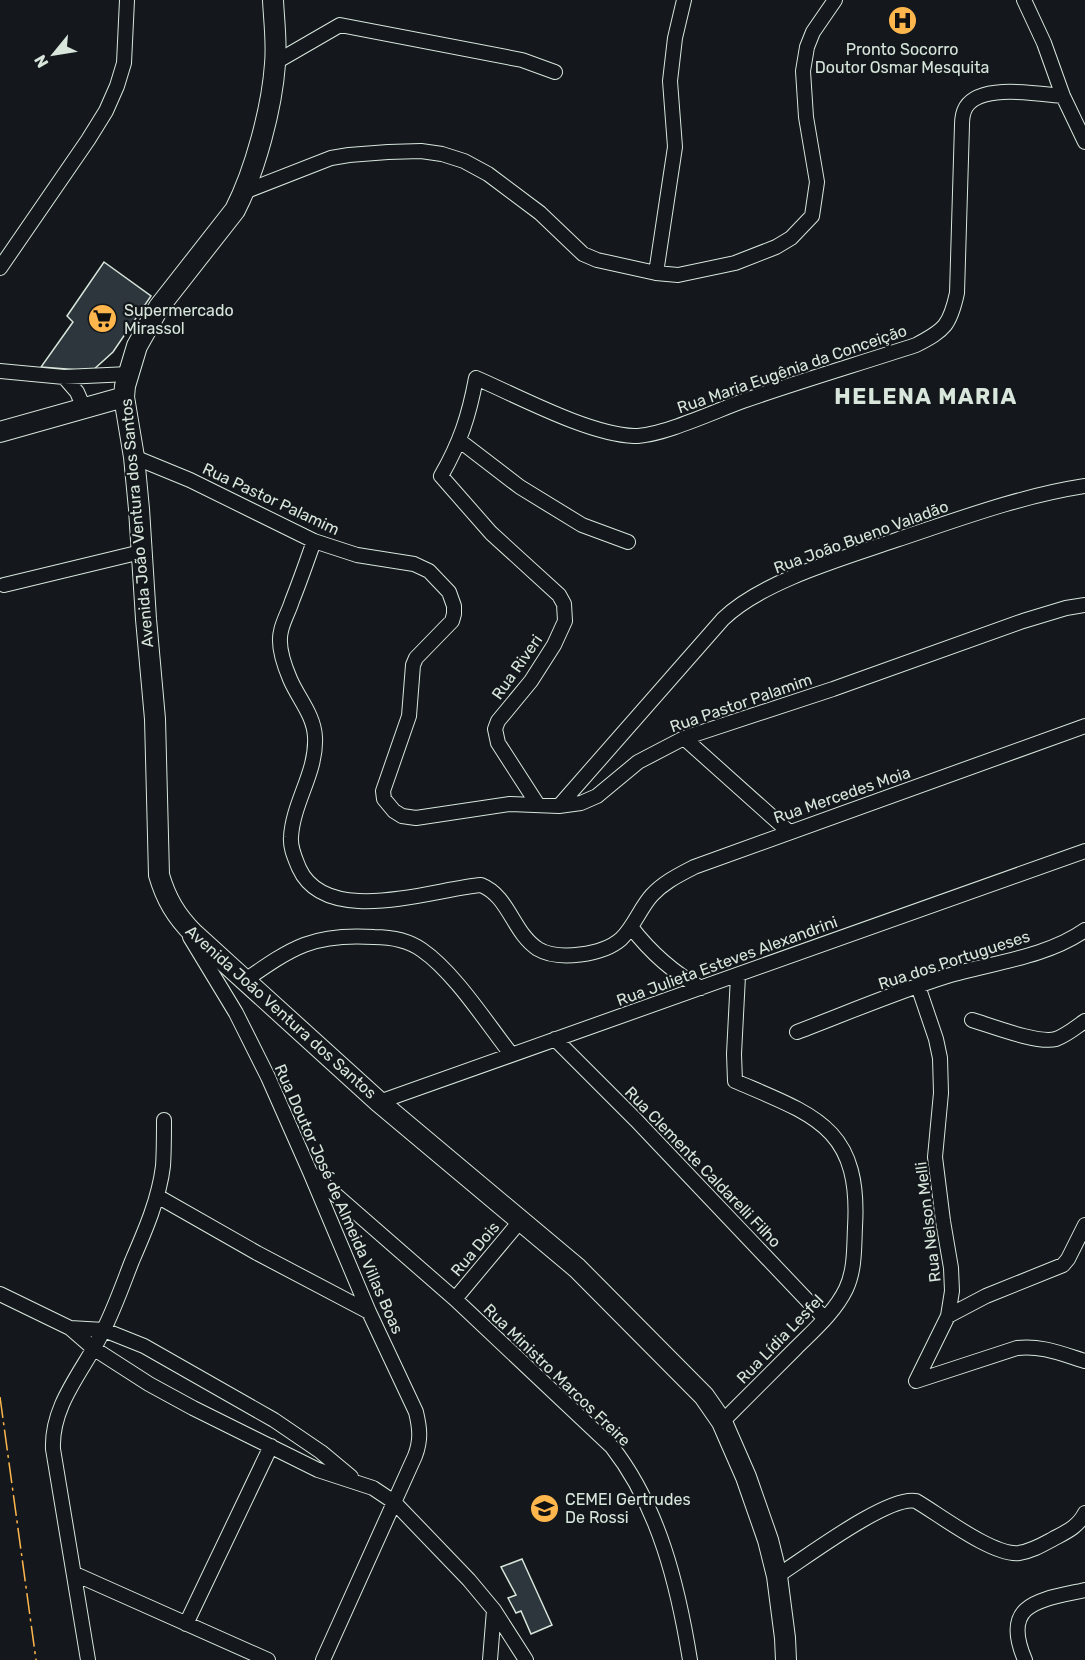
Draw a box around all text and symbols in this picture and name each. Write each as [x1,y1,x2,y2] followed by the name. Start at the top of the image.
[886,5,918,37] hospital icon: Pronto Socorro Doutor Osmar Mesquita
[24,24,84,84] north arrow
[815,40,989,77] place label: Pronto Socorro Doutor Osmar Mesquita
[30,52,53,71] text: N
[124,301,234,338] place label: Supermercado Mirassol
[87,303,119,335] supermarket icon: Supermercado Mirassol
[675,321,909,417] street label: Rua Maria Eugênia da Conceição
[834,383,1018,410] district label: HELENA MARIA
[117,398,157,648] street label: Avenida João Ventura dos Santos
[199,459,343,539] street label: Rua Pastor Palamim
[771,497,951,577] street label: Rua João Bueno Valadão
[488,631,546,703] street label: Rua Riveri
[667,670,815,736] street label: Rua Pastor Palamim
[771,763,913,827] street label: Rua Mercedes Moia
[614,912,840,1010] street label: Rua Julieta Esteves Alexandrini
[182,921,380,1103] street label: Avenida João Ventura dos Santos
[876,926,1032,994] street label: Rua dos Portugueses
[271,1061,407,1337] street label: Rua Doutor José de Almeida Villas Boas
[621,1083,785,1251] street label: Rua Clemente Caldarelli Filho
[911,1161,945,1283] street label: Rua Nelson Melli
[447,1218,503,1280] street label: Rua Dois
[733,1290,827,1388] street label: Rua Lídia Lesfel
[480,1300,634,1450] street label: Rua Ministro Marcos Freire
[565,1490,691,1527] place label: CEMEI Gertrudes De Rossi
[528,1492,560,1524] school or university icon: CEMEI Gertrudes De Rossi

